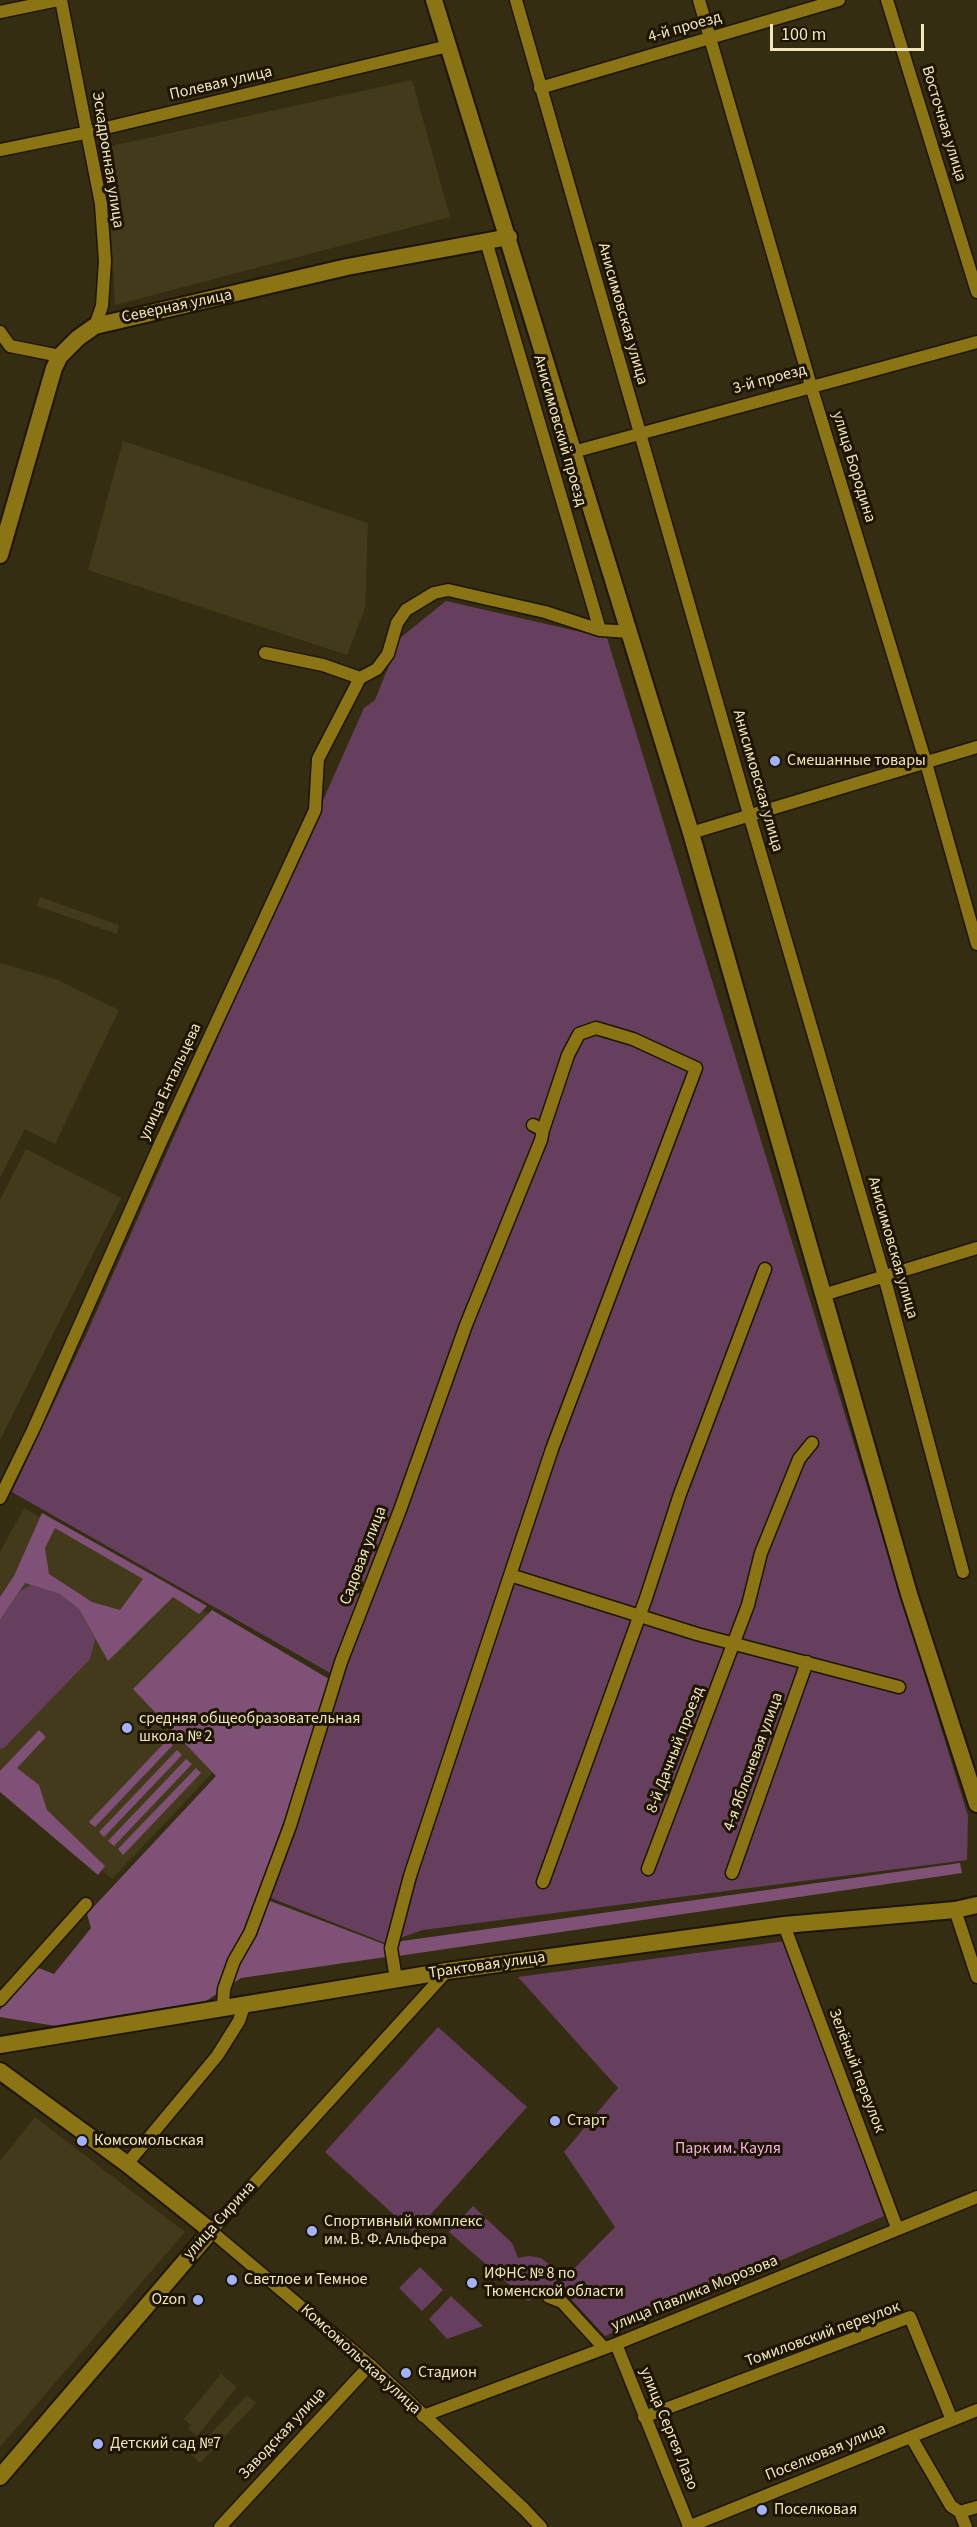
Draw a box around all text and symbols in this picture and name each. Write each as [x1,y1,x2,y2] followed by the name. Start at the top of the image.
[646,8,724,48] street label: 4-й проезд
[773,12,928,50] scale bar
[781,22,826,47] text: 100 m
[168,63,274,105] street label: Полевая улица
[916,64,970,184] street label: Восточная улица
[87,90,127,230] street label: Эскадронная улица
[593,241,651,387] street label: Анисимовская улица
[120,286,234,328] street label: Северная улица
[528,353,590,509] street label: Анисимовский проезд
[731,361,809,399] street label: 3-й проезд
[827,409,879,525] street label: улица Бородина
[728,708,786,854] street label: Анисимовская улица
[787,751,926,771] place label: Смешанные товары
[768,754,782,768] marker: Смешанные товары
[135,1020,207,1144] street label: улица Ентальцева
[863,1175,921,1321] street label: Анисимовская улица
[336,1504,392,1608] street label: Садовая улица
[643,1684,709,1816] street label: 8-й Дачный проезд
[720,1690,788,1834] street label: 4-я Яблоневая улица
[139,1709,361,1747] place label: средняя общеобразовательная школа № 2
[120,1721,134,1735] marker: средняя общеобразовательная школа № 2
[427,1948,547,1984] street label: Трактовая улица
[824,2006,888,2136] street label: Зелёный переулок
[567,2111,607,2131] place label: Старт
[548,2114,562,2128] marker: Старт
[94,2131,204,2151] place label: Комсомольская
[75,2134,89,2148] marker: Комсомольская
[675,2139,781,2159] park label: Парк им. Кауля
[180,2178,260,2264] street label: улица Сирина
[324,2212,482,2250] place label: Спортивный комплекс им. В. Ф. Альфера
[305,2224,319,2238] marker: Спортивный комплекс им. В. Ф. Альфера
[609,2252,781,2336] street label: улица Павлика Морозова
[484,2264,624,2302] place label: ИФНС № 8 по Тюменской области
[244,2270,367,2290] place label: Светлое и Темное
[225,2273,239,2287] marker: Светлое и Темное
[465,2276,479,2290] marker: ИФНС № 8 по Тюменской области
[151,2290,186,2310] place label: Ozon
[191,2293,205,2307] marker: Ozon
[743,2298,903,2372] street label: Томиловский переулок
[296,2301,424,2419] street label: Комсомольская улица
[418,2363,477,2383] place label: Стадион
[635,2365,701,2493] street label: улица Сергея Лазо
[399,2366,413,2380] marker: Стадион
[236,2384,330,2484] street label: Заводская улица
[763,2420,889,2486] street label: Поселковая улица
[110,2434,221,2454] place label: Детский сад №7
[91,2437,105,2451] marker: Детский сад №7
[774,2500,857,2520] place label: Поселковая
[755,2503,769,2517] marker: Поселковая

